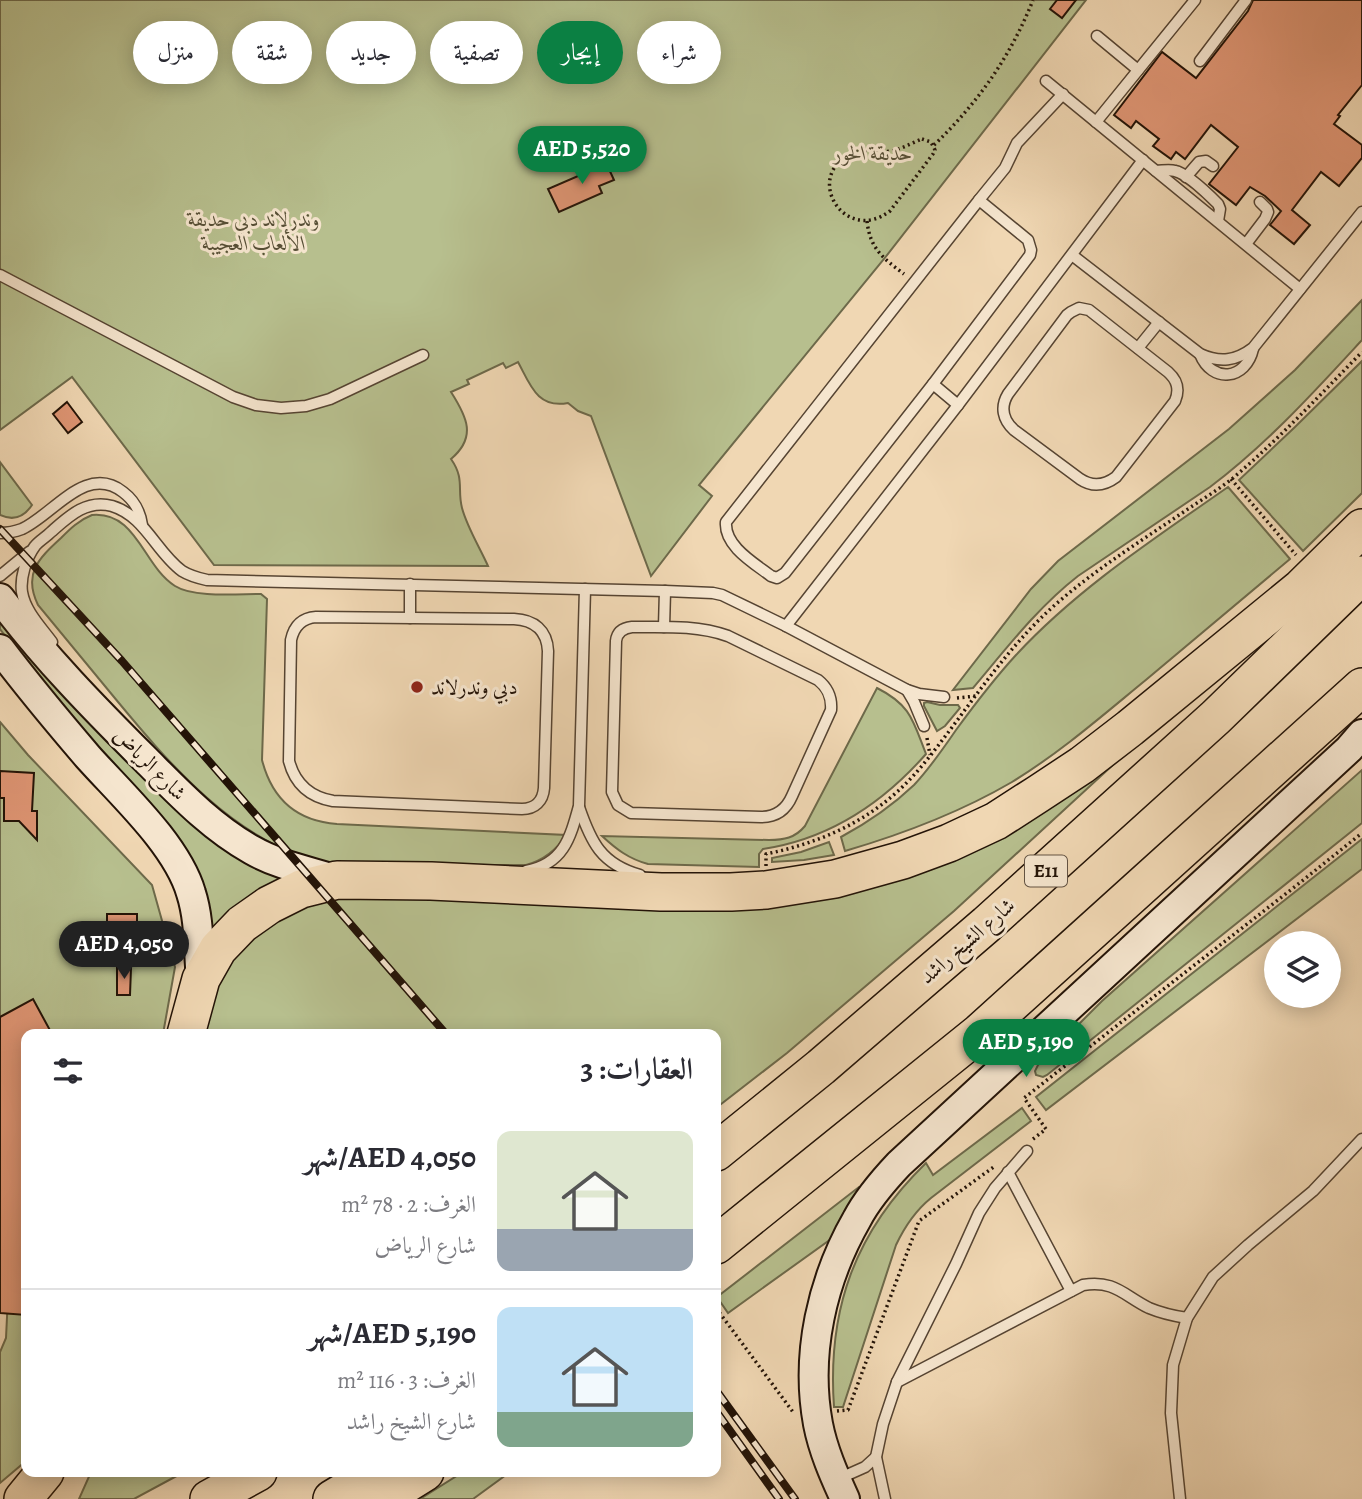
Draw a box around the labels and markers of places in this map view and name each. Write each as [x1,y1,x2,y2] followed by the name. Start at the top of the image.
[502,127,662,186] pin: AED 5,520
[431,673,518,704] place label: دبي وندرلاند
[409,679,425,695] marker: دبي وندرلاند
[44,922,204,981] pin: AED 4,050
[946,1020,1106,1079] pin: AED 5,190

